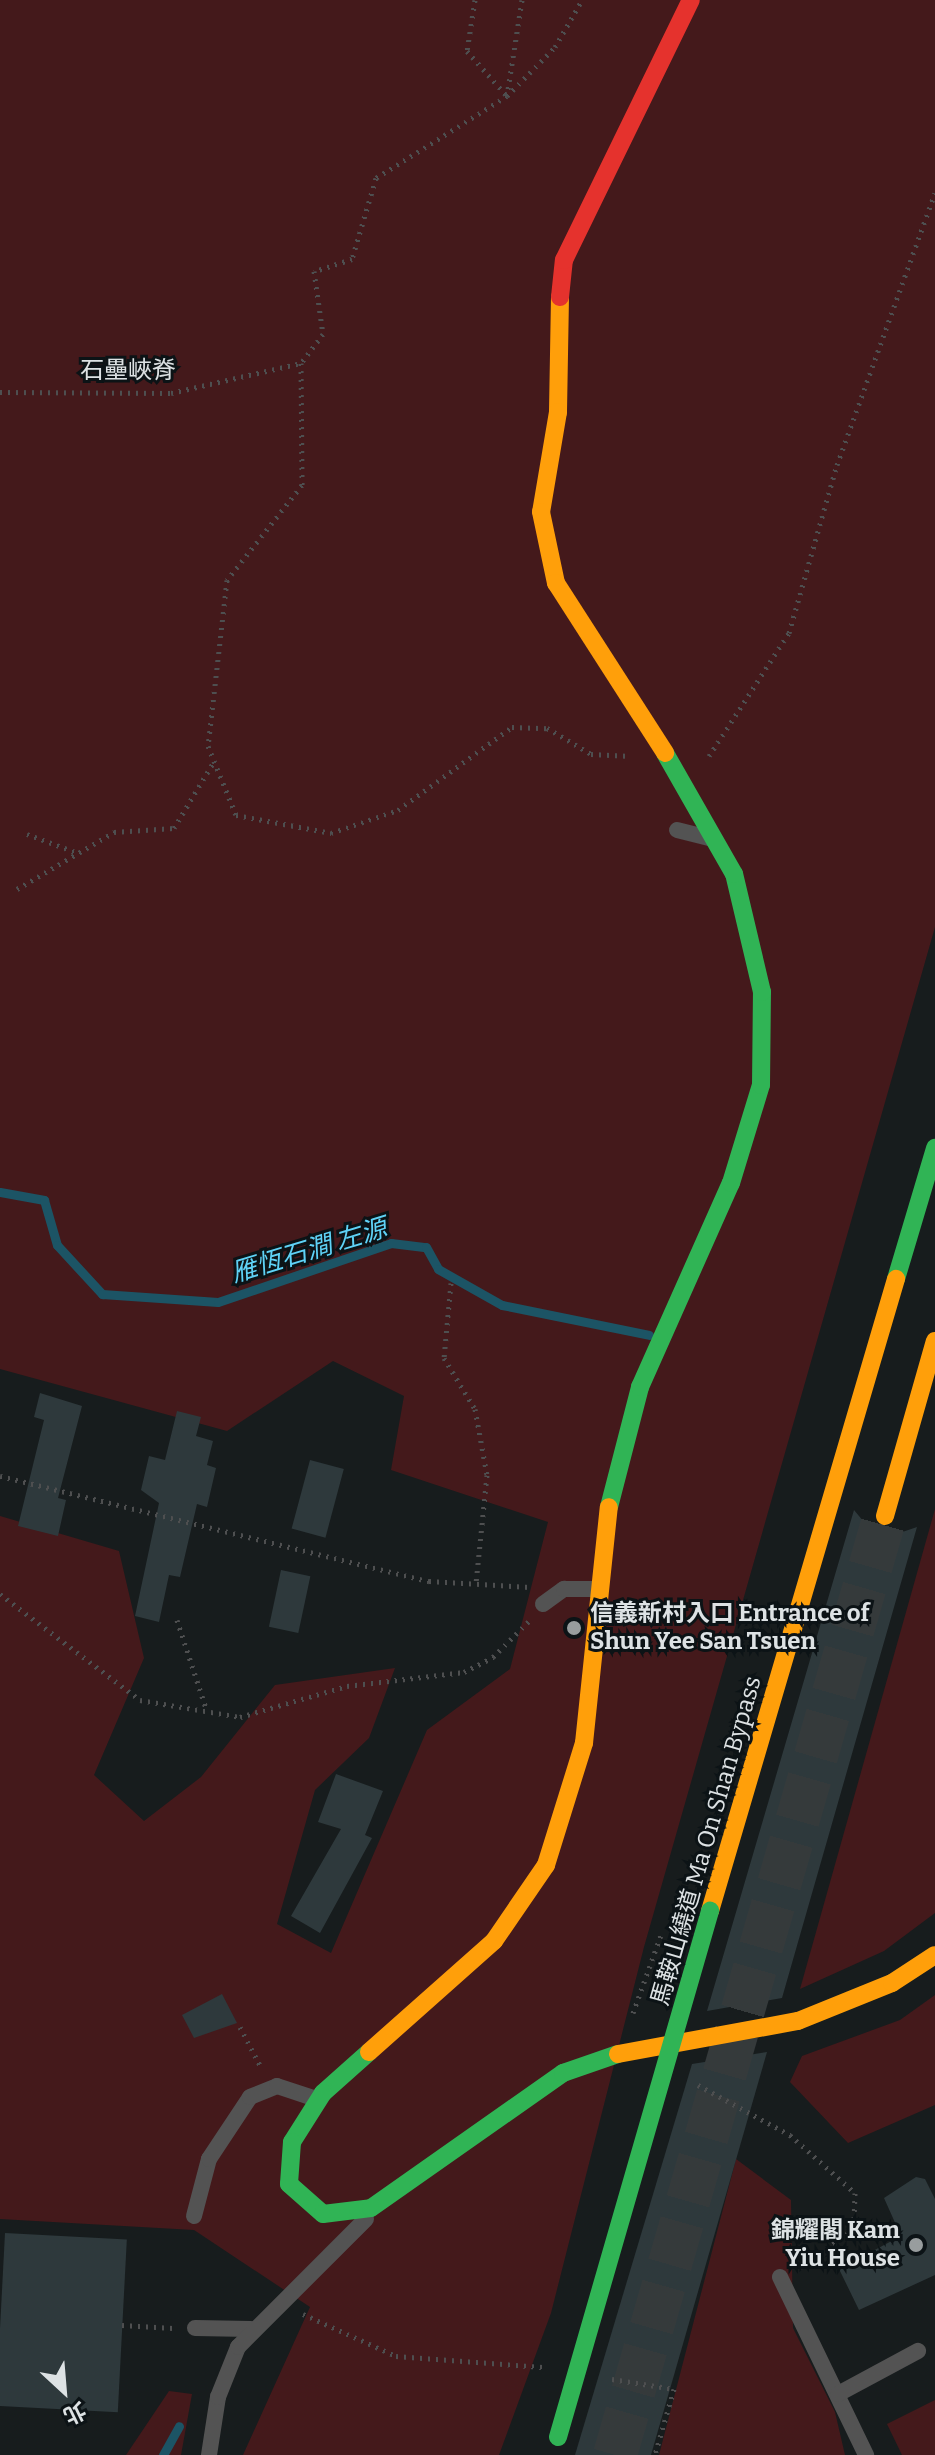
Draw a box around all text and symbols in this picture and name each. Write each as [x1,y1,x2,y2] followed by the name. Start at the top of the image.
[80,357,176,385] street label: 石壘峽脊
[227,1213,391,1289] water label: 雁恆石澗 左源
[590,1600,869,1656] place label: 信義新村入口 Entrance of Shun Yee San Tsuen
[565,1619,583,1637] marker: 信義新村入口 Entrance of Shun Yee San Tsuen
[646,1673,768,2009] street label: 馬鞍山繞道 Ma On Shan Bypass
[771,2217,900,2273] place label: 錦耀閣 Kam Yiu House
[907,2236,925,2254] marker: 錦耀閣 Kam Yiu House
[24,2351,104,2431] north arrow
[59,2396,91,2430] text: 北

